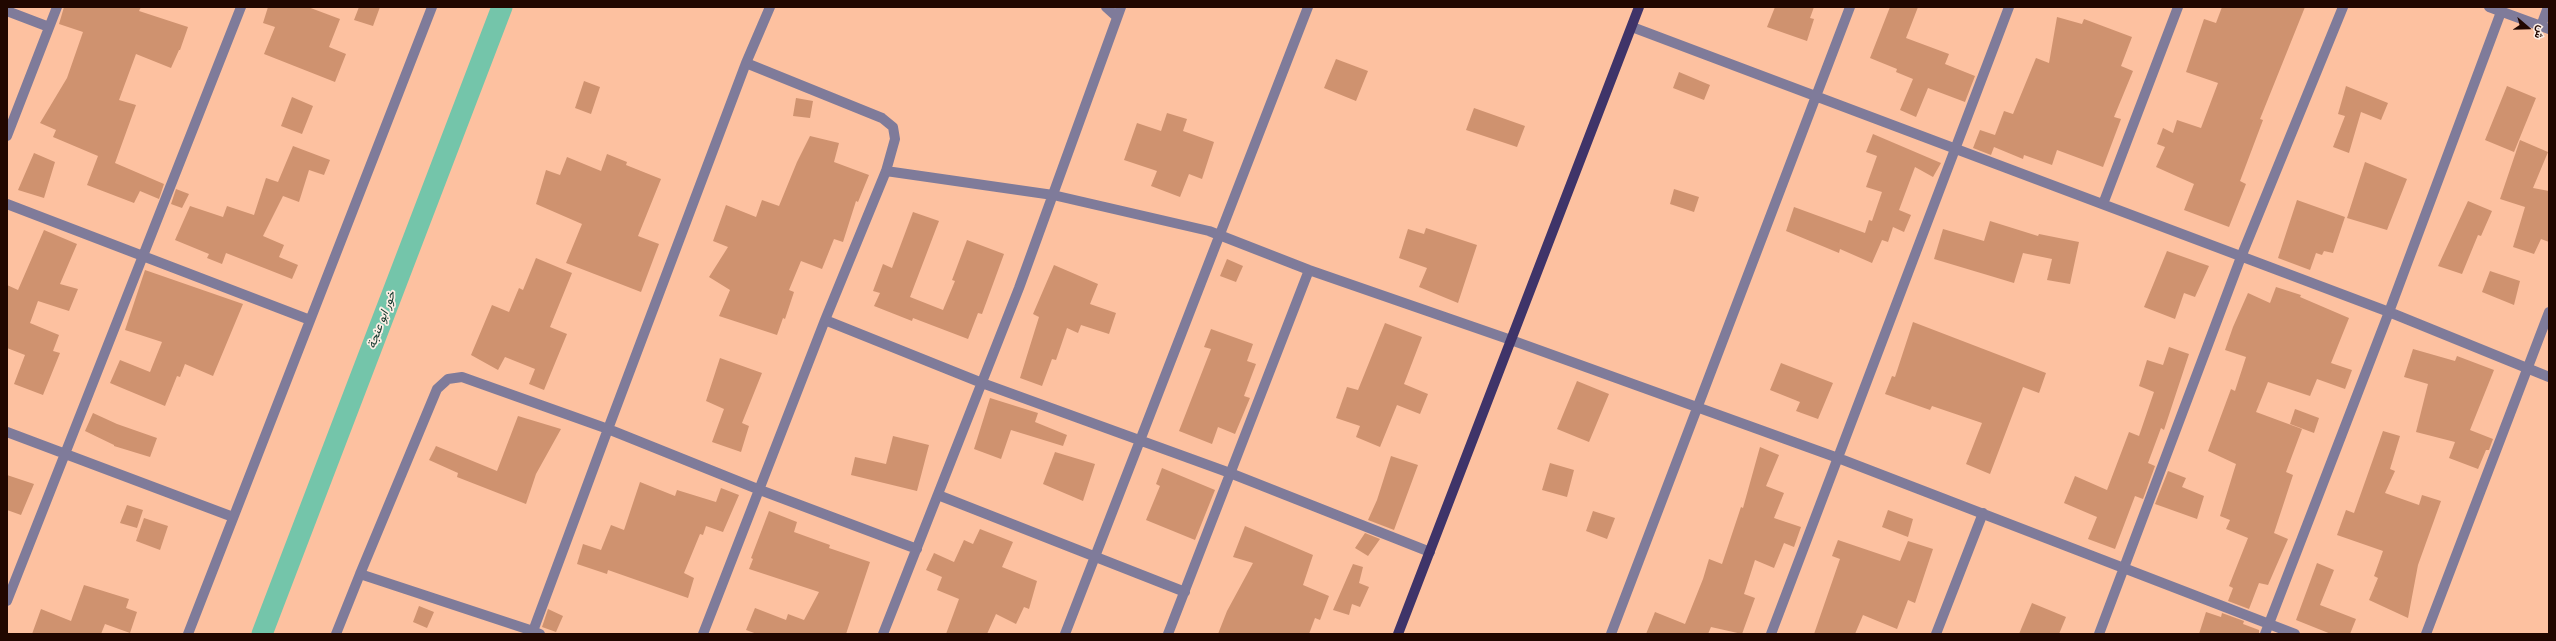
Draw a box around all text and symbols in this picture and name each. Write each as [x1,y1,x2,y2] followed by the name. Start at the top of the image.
[2508,8,2548,48] north arrow
[2531,24,2548,41] text: ش
[365,289,399,351] water label: خور ابو عنجة

